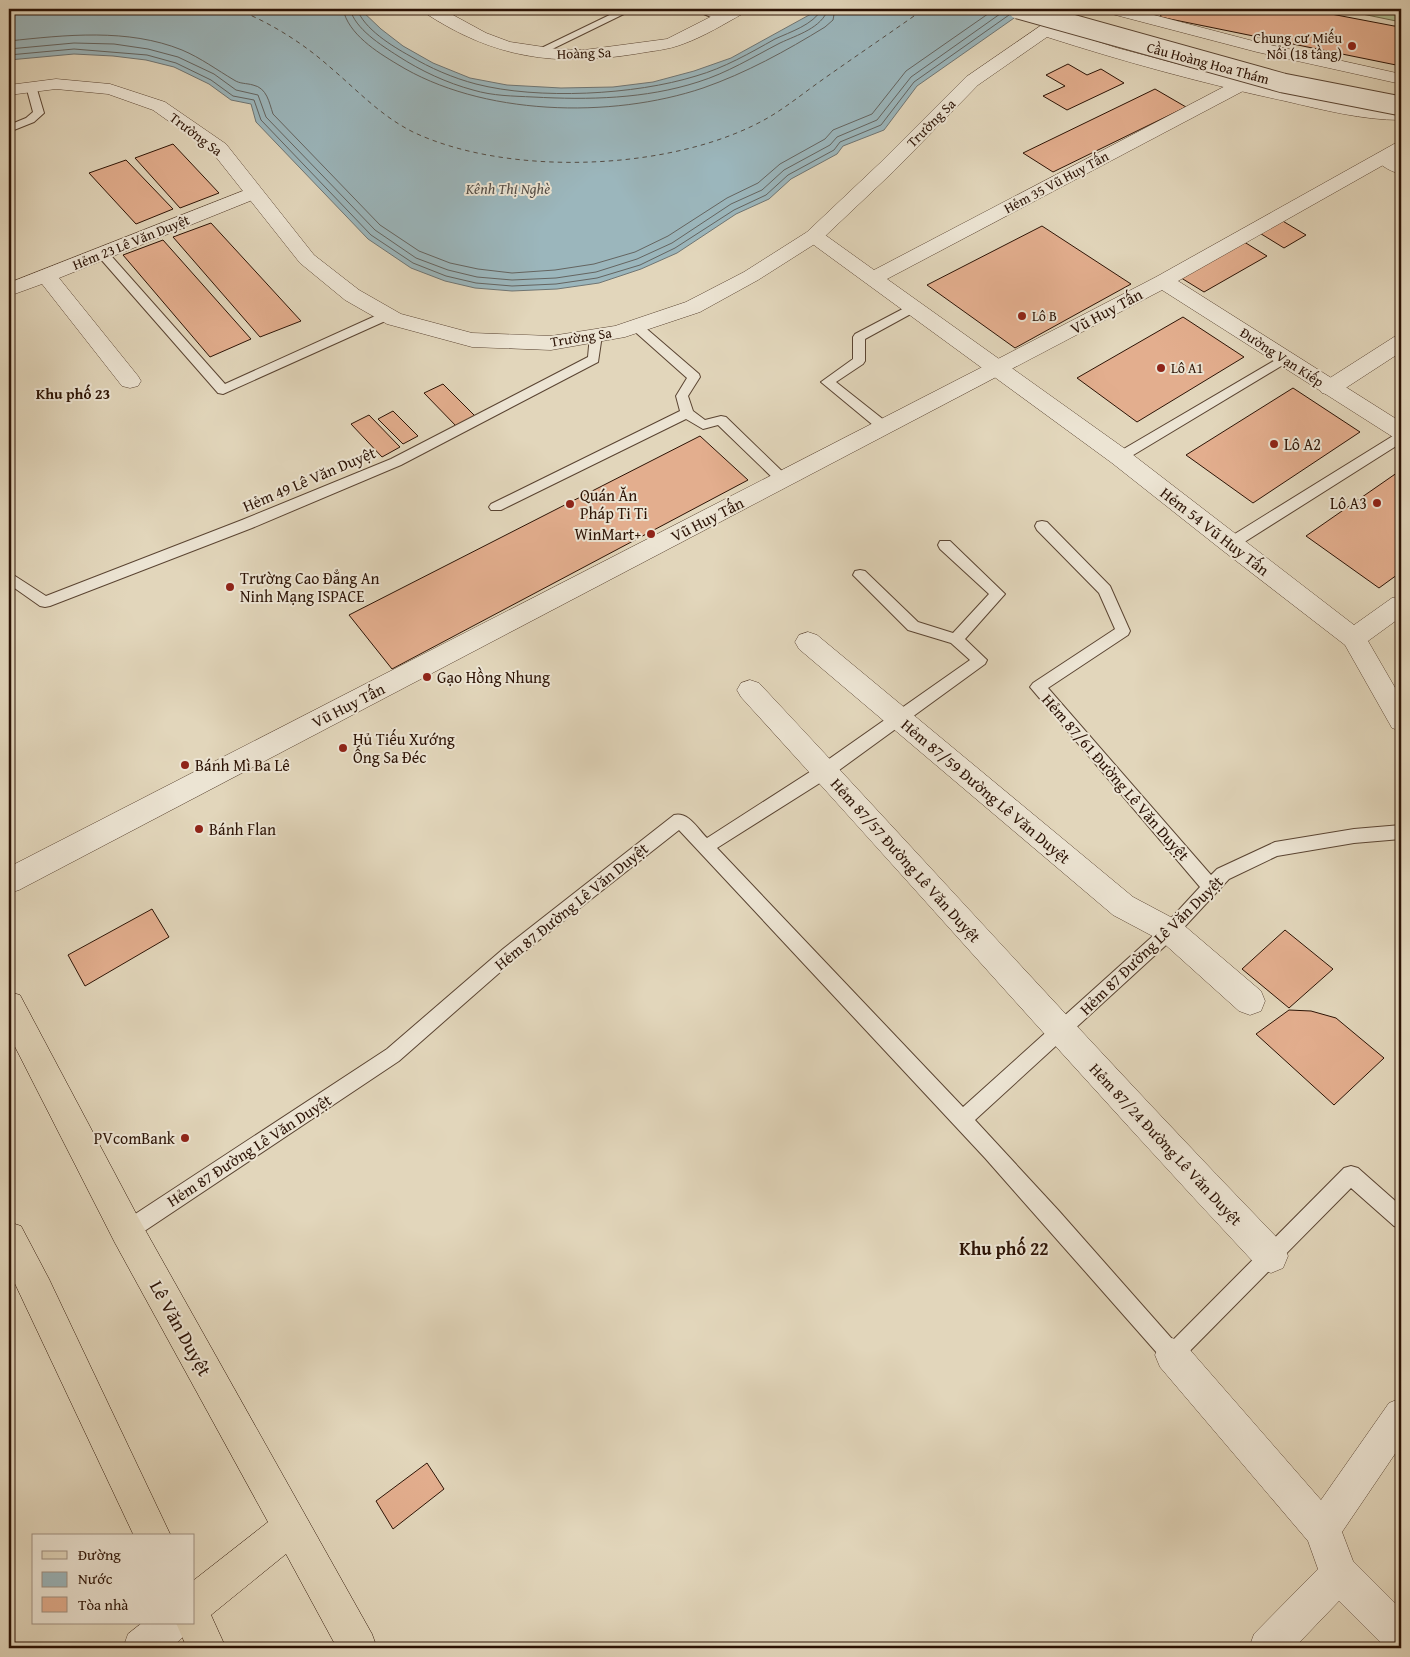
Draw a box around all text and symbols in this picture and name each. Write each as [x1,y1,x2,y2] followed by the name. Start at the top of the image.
[1253,28,1342,64] place label: Chung cư Miếu Nổi (18 tầng)
[1145,37,1272,89] street label: Cầu Hoàng Hoa Thám
[1346,40,1358,52] marker: Chung cư Miếu Nổi (18 tầng)
[556,42,612,64] street label: Hoàng Sa
[902,94,960,152] street label: Trường Sa
[165,107,227,161] street label: Trường Sa
[1000,146,1112,218] street label: Hẻm 35 Vũ Huy Tấn
[465,178,550,199] water label: Kênh Thị Nghè
[69,209,193,275] street label: Hẻm 23 Lê Văn Duyệt
[1066,282,1146,340] street label: Vũ Huy Tấn
[1032,306,1057,326] place label: Lô B
[1016,310,1028,322] marker: Lô B
[549,322,613,352] street label: Trường Sa
[1236,322,1328,392] street label: Đường Vạn Kiếp
[1171,358,1203,378] place label: Lô A1
[1155,362,1167,374] marker: Lô A1
[36,383,110,404] district label: Khu phố 23
[1284,432,1321,456] place label: Lô A2
[1268,438,1280,450] marker: Lô A2
[239,440,380,518] street label: Hẻm 49 Lê Văn Duyệt
[1155,481,1275,581] street label: Hẻm 54 Vũ Huy Tấn
[580,483,648,525] place label: Quán Ăn Pháp Ti Ti
[666,490,748,548] street label: Vũ Huy Tấn
[1330,491,1367,515] place label: Lô A3
[1371,497,1383,509] marker: Lô A3
[564,498,576,510] marker: Quán Ăn Pháp Ti Ti
[574,522,641,546] place label: WinMart+
[645,528,657,540] marker: WinMart+
[240,566,379,608] place label: Trường Cao Đẳng An Ninh Mạng ISPACE
[224,581,236,593] marker: Trường Cao Đẳng An Ninh Mạng ISPACE
[437,665,550,689] place label: Gạo Hồng Nhung
[421,671,433,683] marker: Gạo Hồng Nhung
[307,676,389,734] street label: Vũ Huy Tấn
[1037,688,1196,866] street label: Hẻm 87/61 Đường Lê Văn Duyệt
[896,713,1076,869] street label: Hẻm 87/59 Đường Lê Văn Duyệt
[353,727,455,769] place label: Hủ Tiếu Xướng Ống Sa Đéc
[337,742,349,754] marker: Hủ Tiếu Xướng Ống Sa Đéc
[195,753,290,777] place label: Bánh Mì Ba Lê
[179,759,191,771] marker: Bánh Mì Ba Lê
[825,772,987,948] street label: Hẻm 87/57 Đường Lê Văn Duyệt
[209,817,276,841] place label: Bánh Flan
[193,823,205,835] marker: Bánh Flan
[489,836,653,976] street label: Hẻm 87 Đường Lê Văn Duyệt
[1074,870,1229,1020] street label: Hẻm 87 Đường Lê Văn Duyệt
[1084,1057,1248,1231] street label: Hẻm 87/24 Đường Lê Văn Duyệt
[162,1088,336,1212] street label: Hẻm 87 Đường Lê Văn Duyệt
[94,1126,176,1150] place label: PVcomBank
[179,1132,191,1144] marker: PVcomBank
[959,1235,1049,1262] district label: Khu phố 22
[143,1275,219,1381] street label: Lê Văn Duyệt
[32,1534,195,1624] legend
[78,1544,121,1565] text: Đường
[78,1568,113,1589] text: Nước
[78,1594,128,1615] text: Tòa nhà

